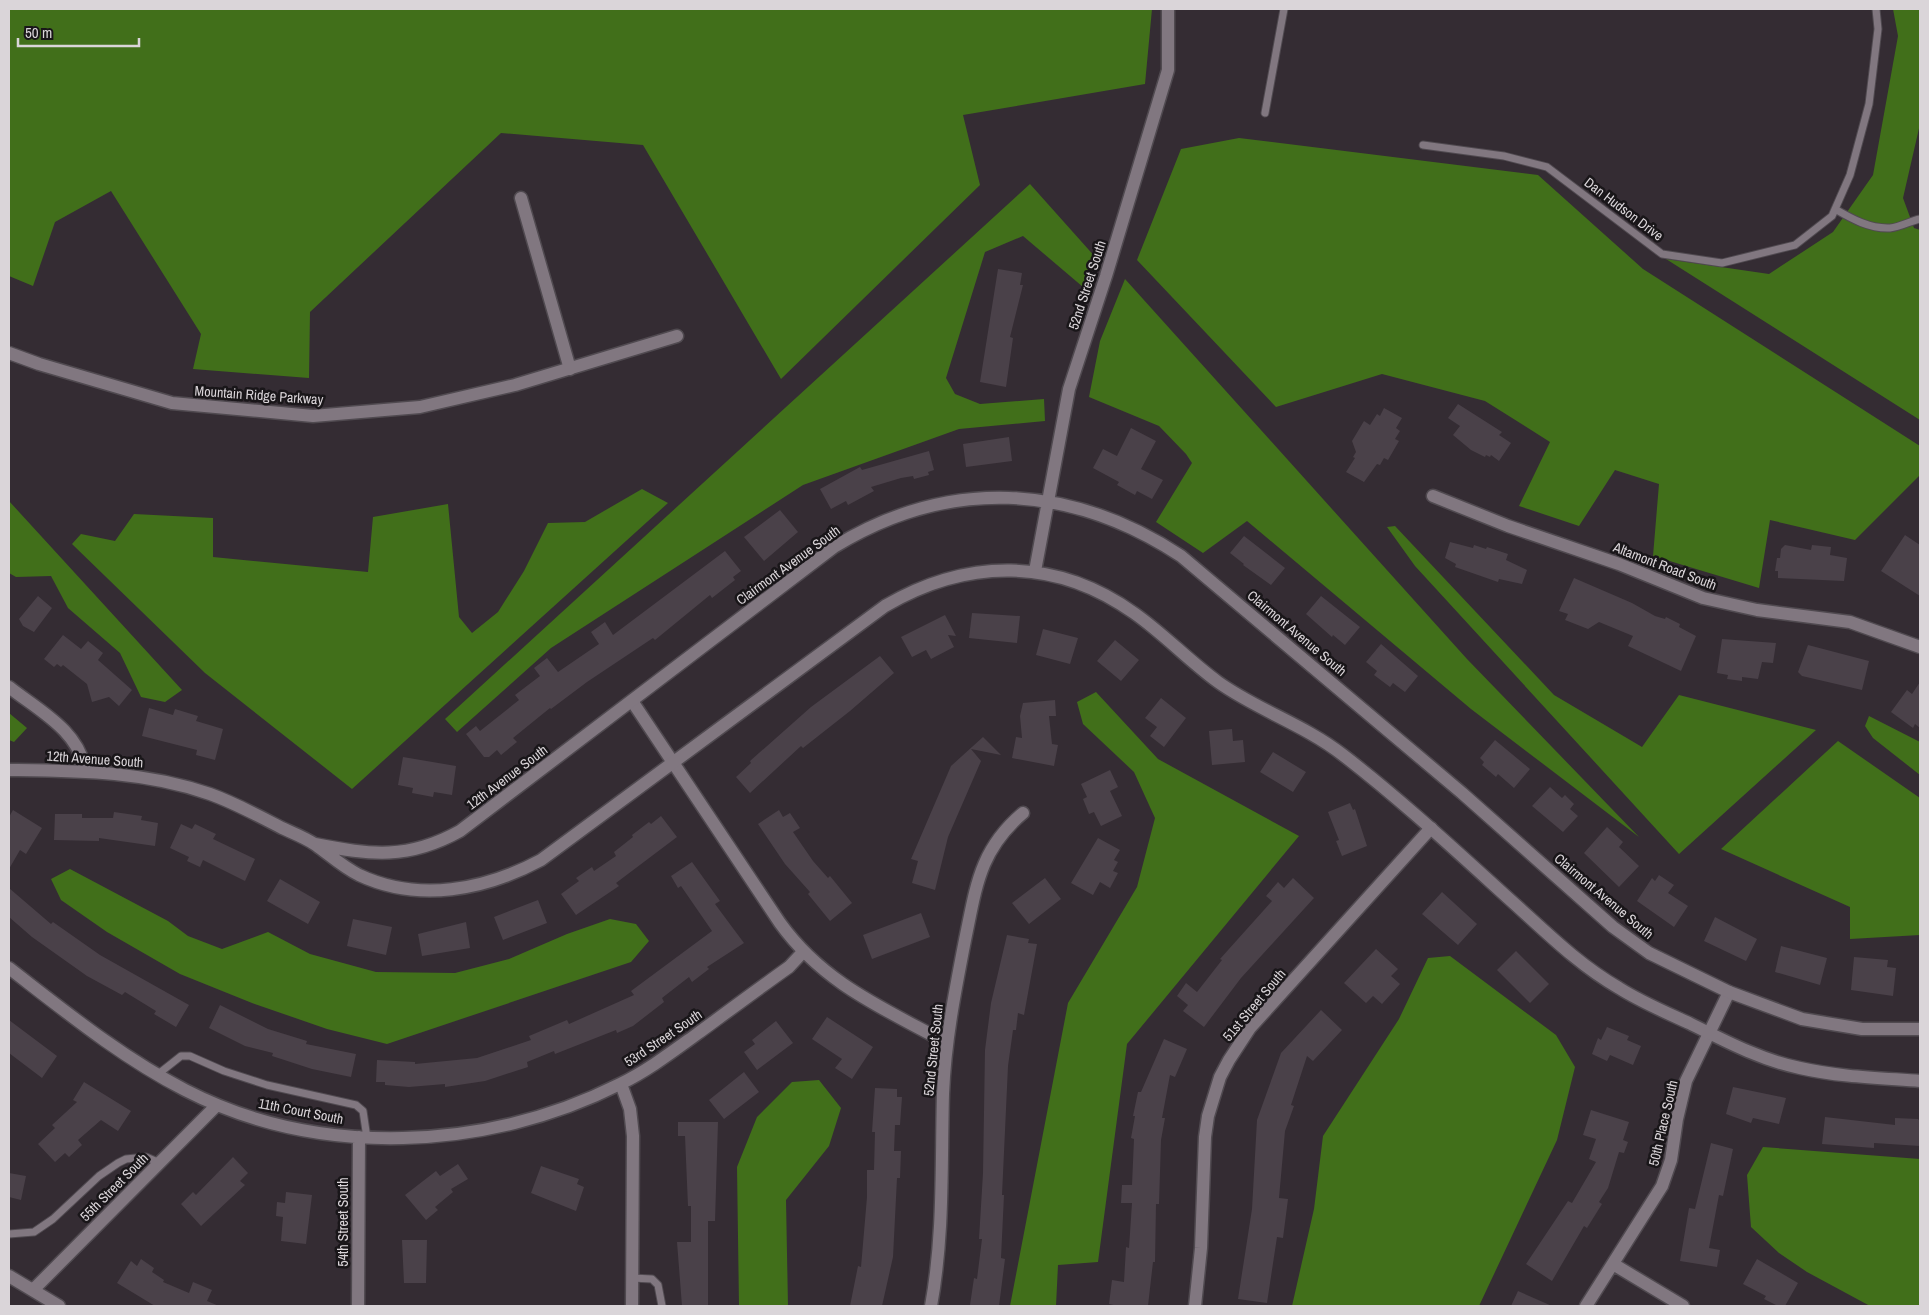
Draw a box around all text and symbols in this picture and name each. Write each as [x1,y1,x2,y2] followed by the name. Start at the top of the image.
[18,15,139,47] scale bar
[25,22,52,43] text: 50 m
[1581,173,1667,245] street label: Dan Hudson Drive
[1064,238,1110,332] street label: 52nd Street South
[194,382,324,408] street label: Mountain Ridge Parkway
[732,521,844,609] street label: Clairmont Avenue South
[1610,538,1719,594] street label: Altamont Road South
[1244,586,1350,680] street label: Clairmont Avenue South
[463,741,551,813] street label: 12th Avenue South
[46,747,144,771] street label: 12th Avenue South
[1551,849,1657,943] street label: Clairmont Avenue South
[1219,965,1289,1045] street label: 51st Street South
[919,1003,947,1097] street label: 52nd Street South
[621,1005,705,1071] street label: 53rd Street South
[1644,1078,1682,1168] street label: 50th Place South
[257,1094,345,1128] street label: 11th Court South
[76,1149,152,1225] street label: 55th Street South
[334,1177,352,1267] street label: 54th Street South

